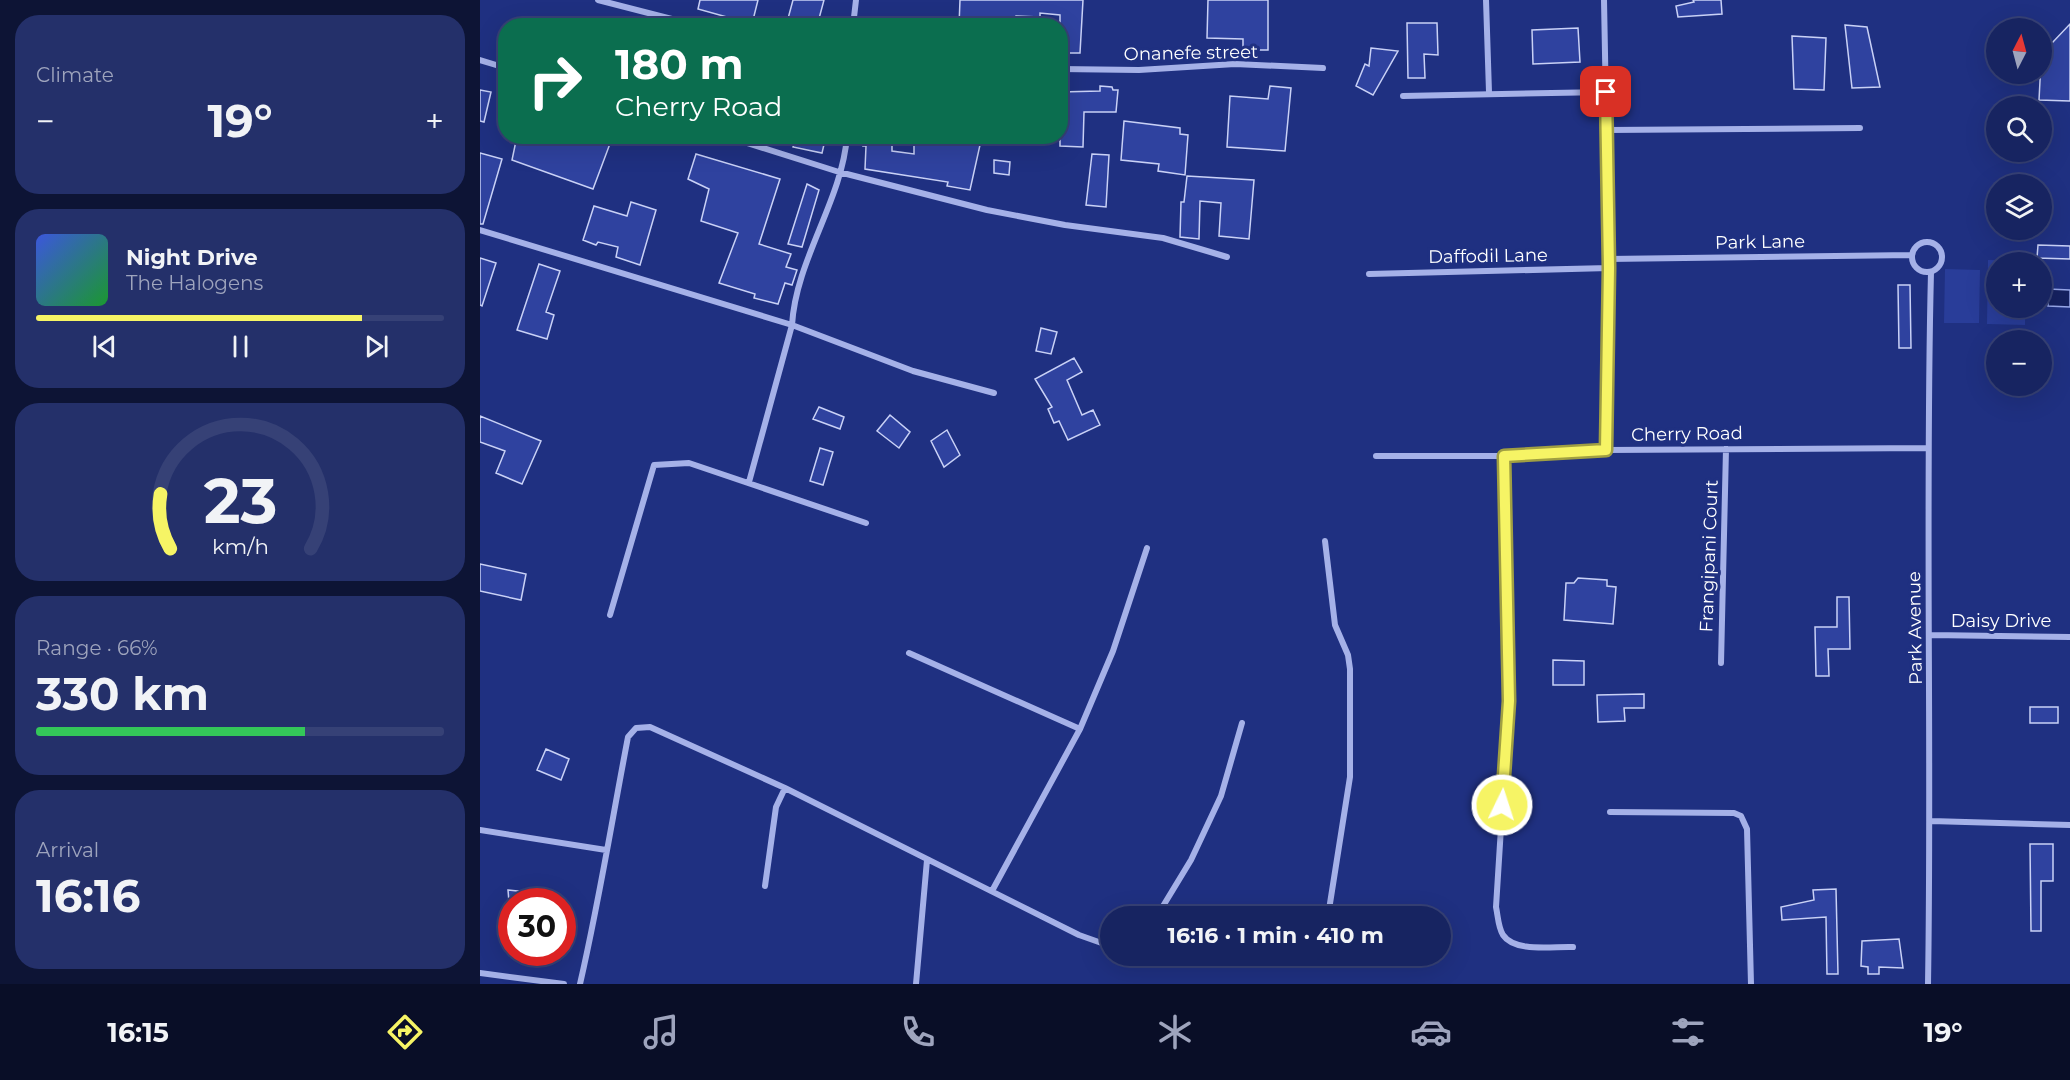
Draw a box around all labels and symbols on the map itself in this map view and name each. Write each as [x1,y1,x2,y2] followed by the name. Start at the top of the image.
[1986,18,2052,84] north arrow
[1124,41,1258,65] street label: Onanefe street
[1580,66,1631,117] pin
[1715,230,1805,254] street label: Park Lane
[1428,244,1548,268] street label: Daffodil Lane
[1631,422,1743,446] street label: Cherry Road
[1695,479,1723,633] street label: Frangipani Court
[1903,571,1927,685] street label: Park Avenue
[1951,610,2051,632] street label: Daisy Drive
[1470,773,1534,837] position arrow
[498,888,576,966] speed limit sign: 30

